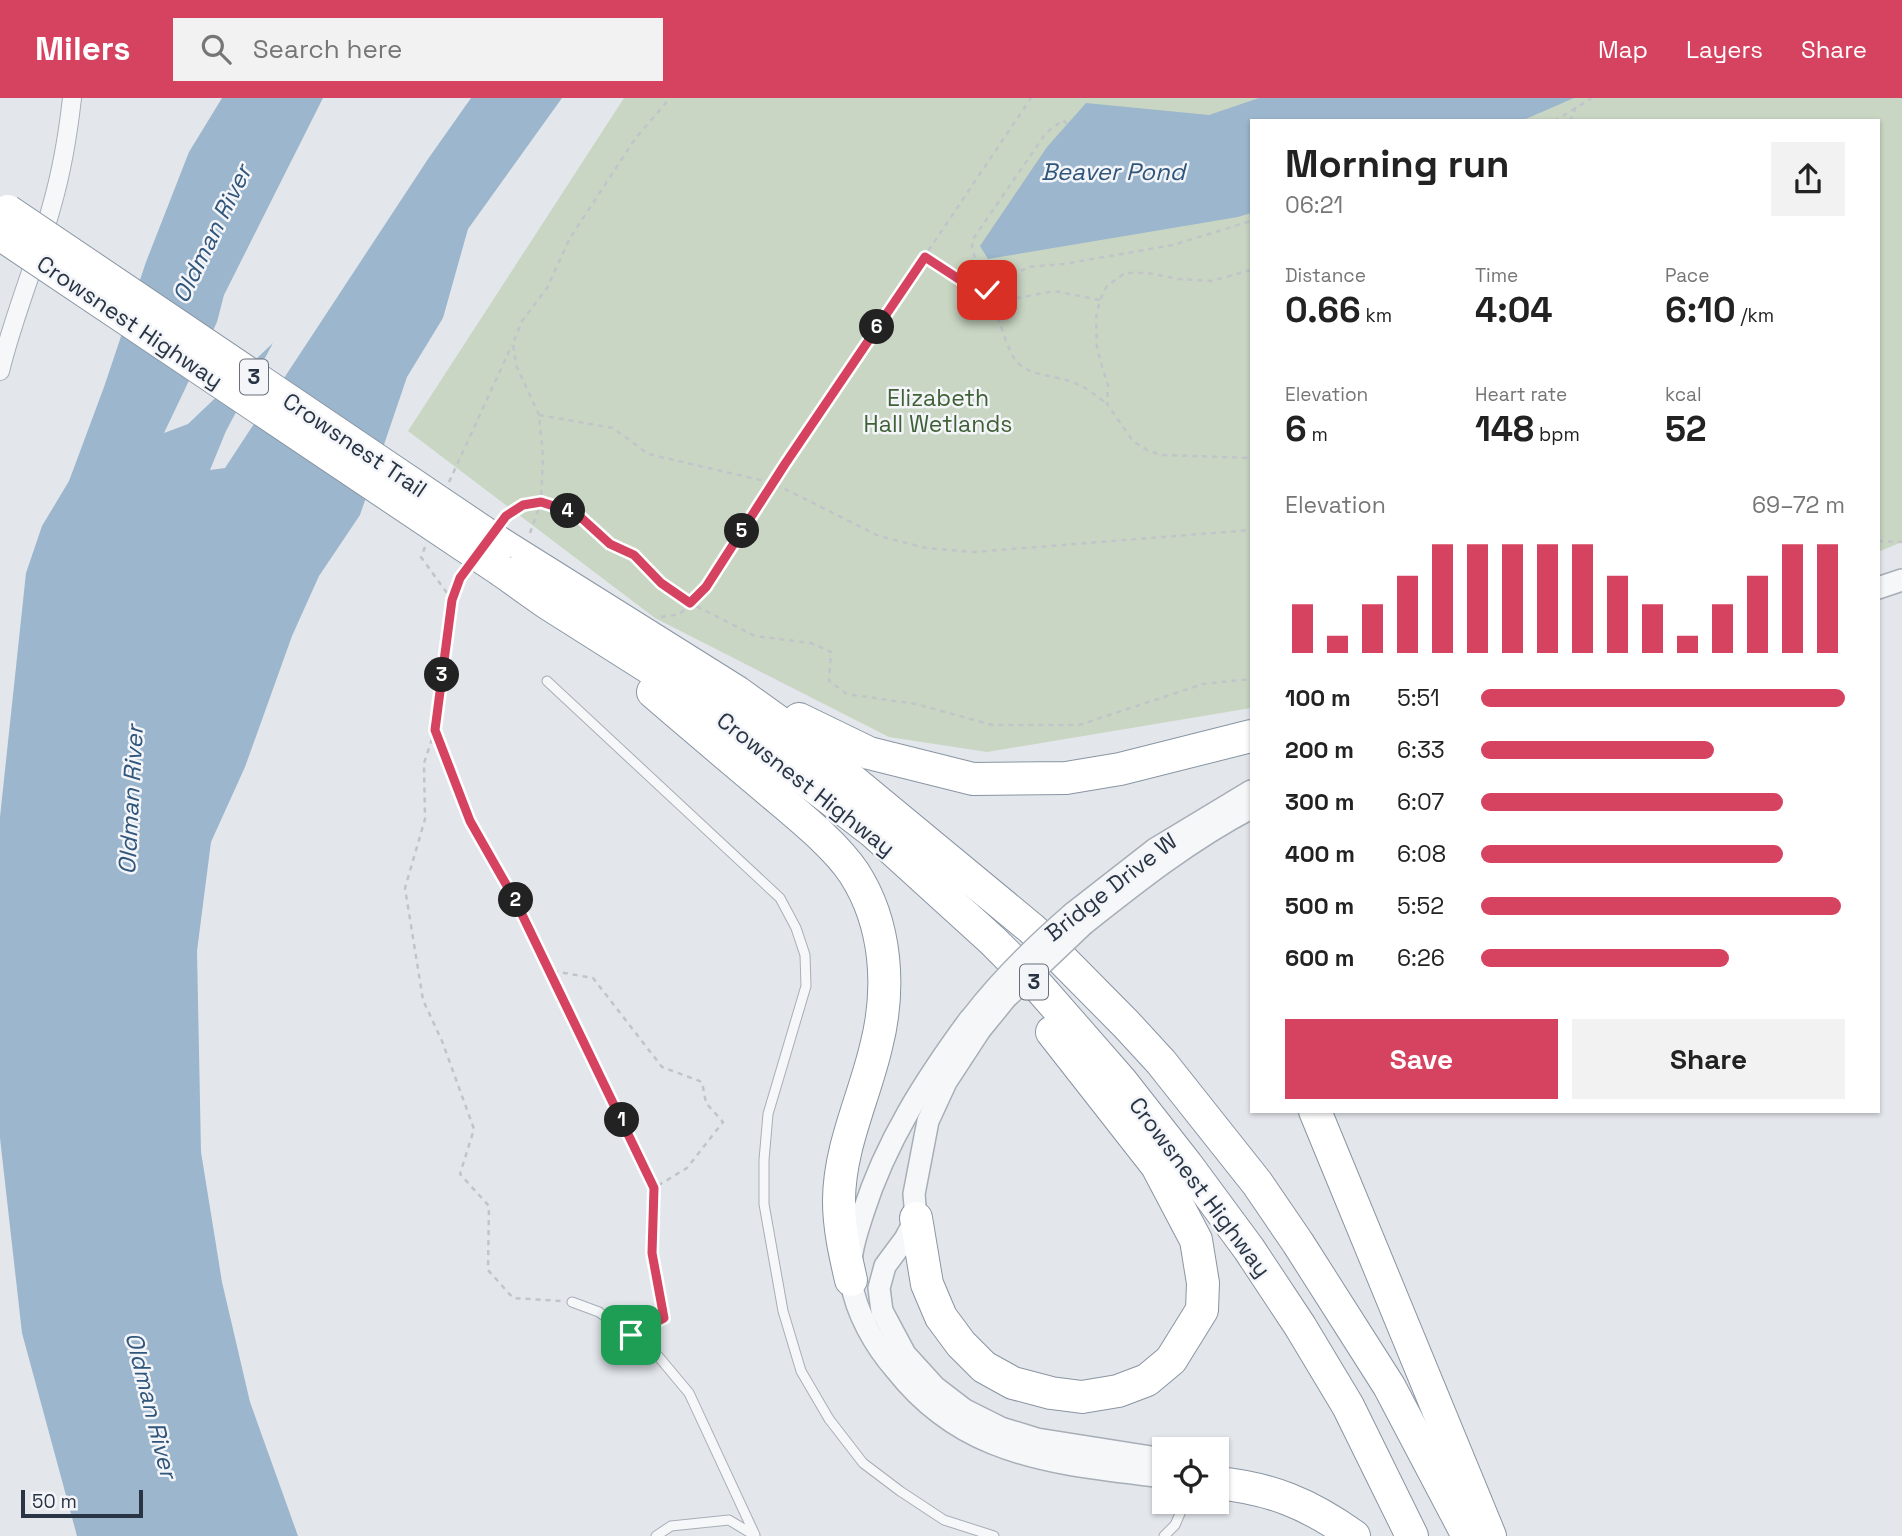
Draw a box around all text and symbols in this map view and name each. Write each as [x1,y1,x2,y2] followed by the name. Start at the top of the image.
[173,18,663,81] search box
[35,28,131,70] text: Milers
[197,30,235,68] icon: search
[253,32,403,66] text: Search here
[1598,34,1648,65] text: Map
[1686,34,1763,65] text: Layers
[1801,34,1867,65] text: Share
[1285,140,1510,188] text: Morning run
[1771,142,1845,216] button: share
[1041,156,1188,187] water label: Beaver Pond
[165,157,260,308] water label: Oldman River
[1285,190,1343,220] text: 06:21
[31,249,229,395] street label: Crowsnest Highway
[957,260,1017,320] pin
[1285,263,1366,288] text: Distance
[1475,263,1518,288] text: Time
[1665,263,1709,288] text: Pace
[968,271,1006,309] icon: check
[1285,288,1361,332] text: 0.66
[1475,288,1553,332] text: 4:04
[1665,288,1736,332] text: 6:10
[1361,303,1392,328] text: km
[1736,303,1774,328] text: /km
[860,310,894,344] pin: 6
[871,314,882,339] text: 6
[240,360,268,394] road number: 3
[1285,382,1368,407] text: Elevation
[1475,382,1567,407] text: Heart rate
[1665,382,1702,407] text: kcal
[864,383,1012,439] park label: Elizabeth Hall Wetlands
[277,386,433,504] street label: Crowsnest Trail
[1285,407,1307,451] text: 6
[1475,407,1534,451] text: 148
[1665,407,1707,451] text: 52
[1307,422,1328,447] text: m
[1534,422,1580,447] text: bpm
[1285,490,1386,520] text: Elevation
[1752,490,1845,520] text: 69–72 m
[550,494,586,528] pin: 4
[561,498,574,523] text: 4
[724,514,760,548] pin: 5
[736,518,747,543] text: 5
[424,658,460,692] pin: 3
[436,662,447,687] text: 3
[1285,683,1351,713] text: 100 m
[1397,683,1440,713] text: 5:51
[711,705,901,863] street label: Crowsnest Highway
[111,722,150,875] water label: Oldman River
[1285,735,1354,765] text: 200 m
[1397,735,1445,765] text: 6:33
[1285,787,1354,817] text: 300 m
[1397,787,1444,817] text: 6:07
[1039,826,1183,948] street label: Bridge Drive W
[1285,839,1355,869] text: 400 m
[1397,839,1446,869] text: 6:08
[498,882,534,918] pin: 2
[510,887,521,912] text: 2
[1285,891,1354,921] text: 500 m
[1397,891,1444,921] text: 5:52
[1285,943,1355,973] text: 600 m
[1397,943,1445,973] text: 6:26
[1020,964,1048,1000] road number: 3
[1285,1019,1558,1099] button: Save
[1572,1019,1845,1099] button: Share
[1122,1091,1278,1283] street label: Crowsnest Highway
[604,1102,640,1138] pin: 1
[617,1107,626,1132] text: 1
[601,1305,661,1365] pin
[612,1316,650,1354] icon: arrive
[118,1329,185,1484] water label: Oldman River
[1152,1437,1229,1514] map controls
[1152,1437,1229,1514] button: locate
[21,1487,144,1519] scale bar
[32,1489,77,1514] text: 50 m

